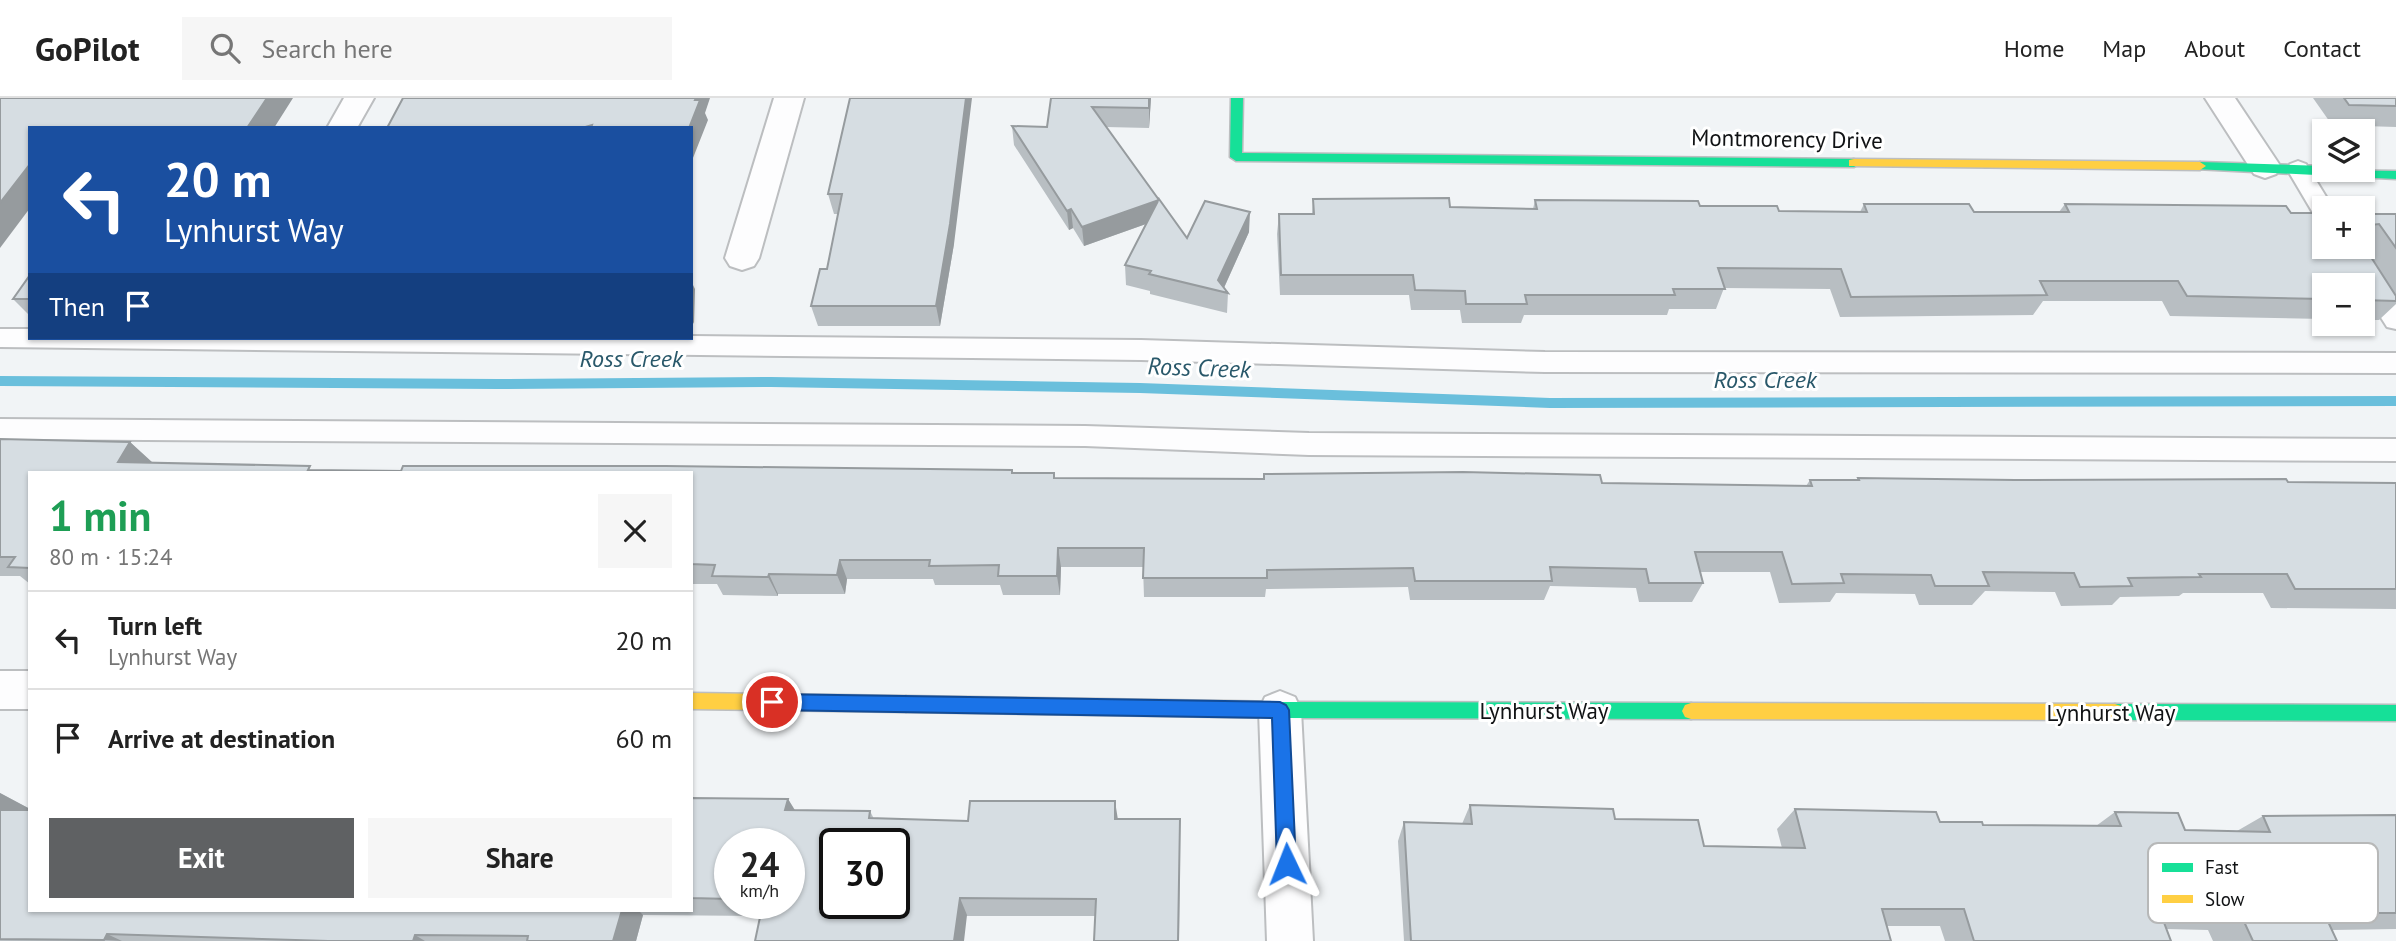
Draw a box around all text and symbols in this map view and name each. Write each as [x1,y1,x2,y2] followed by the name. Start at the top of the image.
[182,17,672,80] search box
[35,27,140,70] text: GoPilot
[206,29,244,67] icon: search
[262,32,393,65] text: Search here
[2004,33,2064,64] text: Home
[2102,33,2146,64] text: Map
[2184,33,2245,64] text: About
[2283,33,2361,64] text: Contact
[2312,119,2375,336] map controls
[2312,119,2375,182] button: layers
[1691,122,1883,155] street label: Montmorency Drive
[164,147,271,211] text: 20 m
[49,154,140,245] icon: left
[2312,196,2375,259] button: +
[164,209,344,251] text: Lynhurst Way
[2312,273,2375,336] button: −
[119,287,157,325] icon: arrive
[49,290,105,323] text: Then
[579,343,684,374] water label: Ross Creek
[1147,350,1252,385] water label: Ross Creek
[1713,364,1818,395] water label: Ross Creek
[49,488,151,543] text: 1 min
[598,494,672,568] button: close
[49,542,173,571] text: 80 m · 15:24
[108,609,202,642] text: Turn left
[49,621,87,659] icon: left
[616,624,672,657] text: 20 m
[108,642,237,671] text: Lynhurst Way
[742,672,802,732] pin
[753,683,791,721] icon: arrive
[1479,696,1609,725] street label: Lynhurst Way
[2046,698,2176,727] street label: Lynhurst Way
[49,719,87,757] icon: arrive
[108,722,335,755] text: Arrive at destination
[616,722,672,755] text: 60 m
[49,818,354,898] button: Exit
[368,818,672,898] button: Share
[1250,827,1324,901] position arrow
[819,828,910,919] speed limit sign: 30
[740,841,779,887] text: 24
[2148,843,2378,923] legend
[2205,855,2239,879] text: Fast
[740,879,779,902] text: km/h
[2205,887,2245,911] text: Slow

